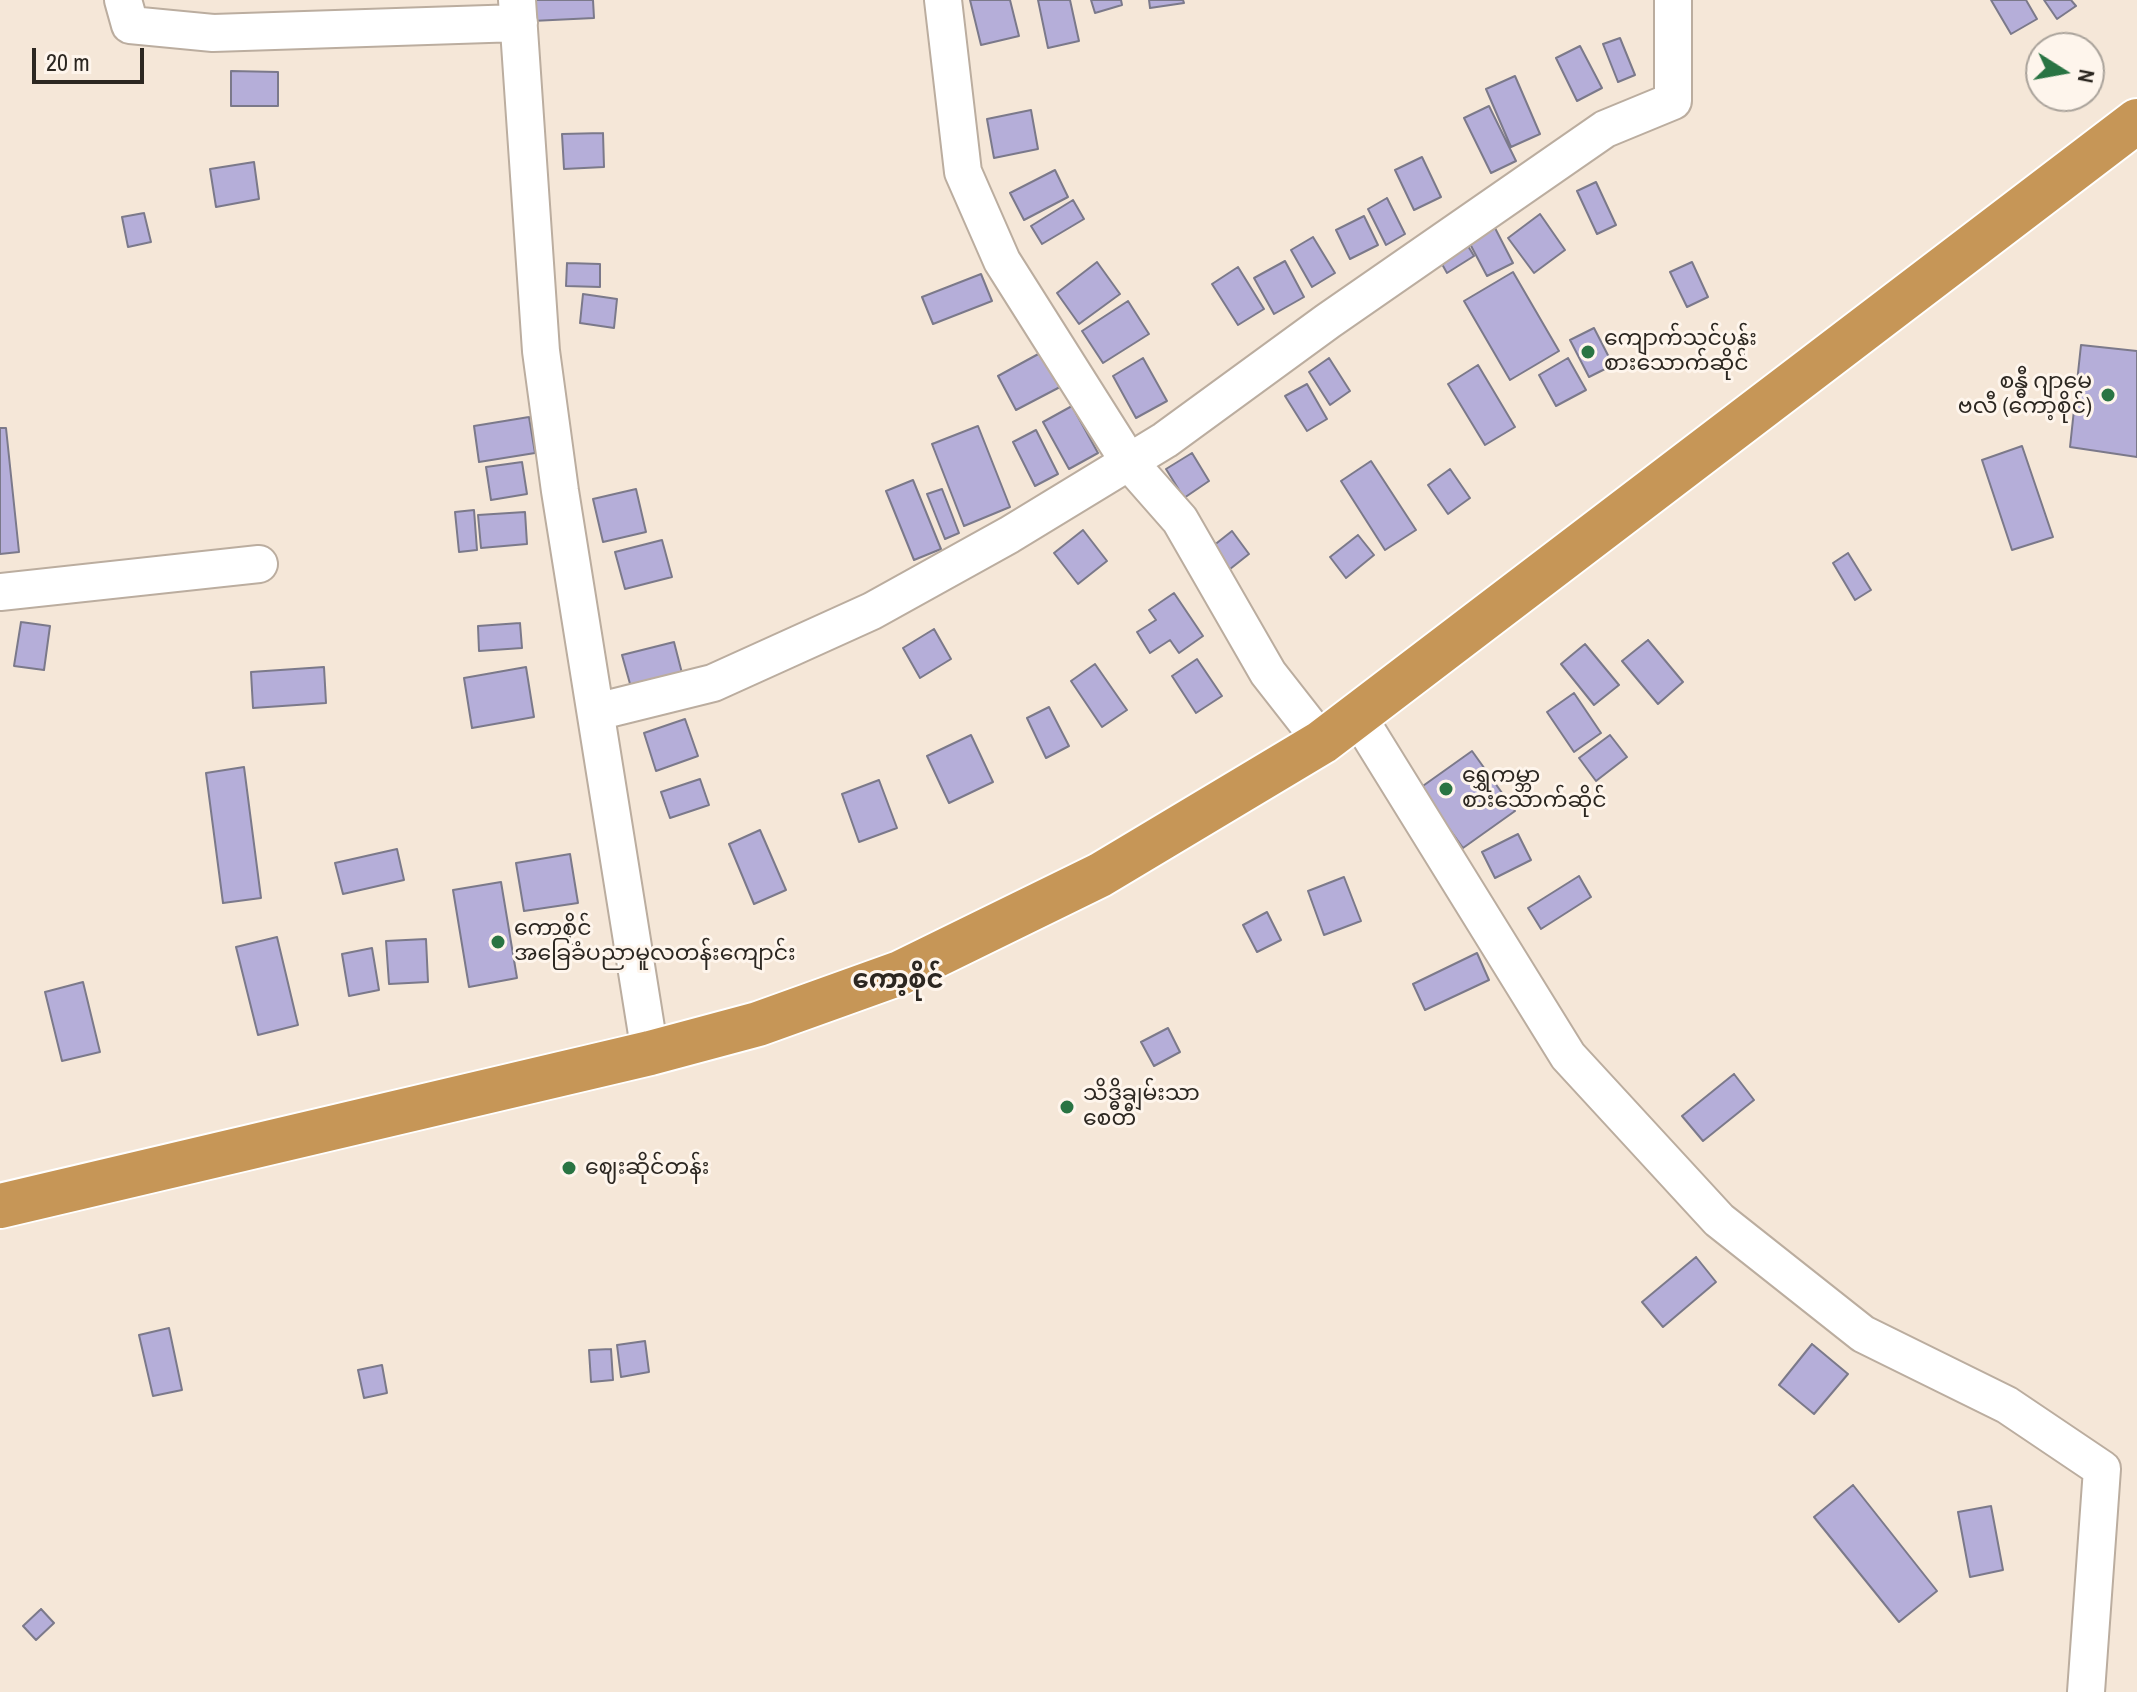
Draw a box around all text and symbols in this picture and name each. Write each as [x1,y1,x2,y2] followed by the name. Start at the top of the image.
[36,32,148,82] scale bar
[2025,32,2105,112] north arrow
[46,46,90,78] text: 20 m
[2071,67,2103,85] text: N
[1604,326,1757,378] place label: ကျောက်သင်ပုန်း စားသောက်ဆိုင်
[1579,343,1597,361] marker: ကျောက်သင်ပုန်း စားသောက်ဆိုင်
[1958,369,2092,420] place label: စန္ဓီ ဂျာမေ ဗလီ (ကော့စိုင်)
[2099,386,2117,404] marker: စန္ဓီ ဂျာမေ ဗလီ (ကော့စိုင်)
[1462,763,1607,814] place label: ရွှေကမ္ဘာ စားသောက်ဆိုင်
[1437,780,1455,798] marker: ရွှေကမ္ဘာ စားသောက်ဆိုင်
[514,916,796,968] place label: ကော့စိုင် အခြေခံပညာမူလတန်းကျောင်း
[489,933,507,951] marker: ကော့စိုင် အခြေခံပညာမူလတန်းကျောင်း
[852,965,944,997] district label: ကော့စိုင်
[1083,1081,1200,1132] place label: သိဒ္ဓိချမ်းသာ စေတီ
[1058,1098,1076,1116] marker: သိဒ္ဓိချမ်းသာ စေတီ
[585,1155,709,1181] place label: ဈေးဆိုင်တန်း
[560,1159,578,1177] marker: ဈေးဆိုင်တန်း

